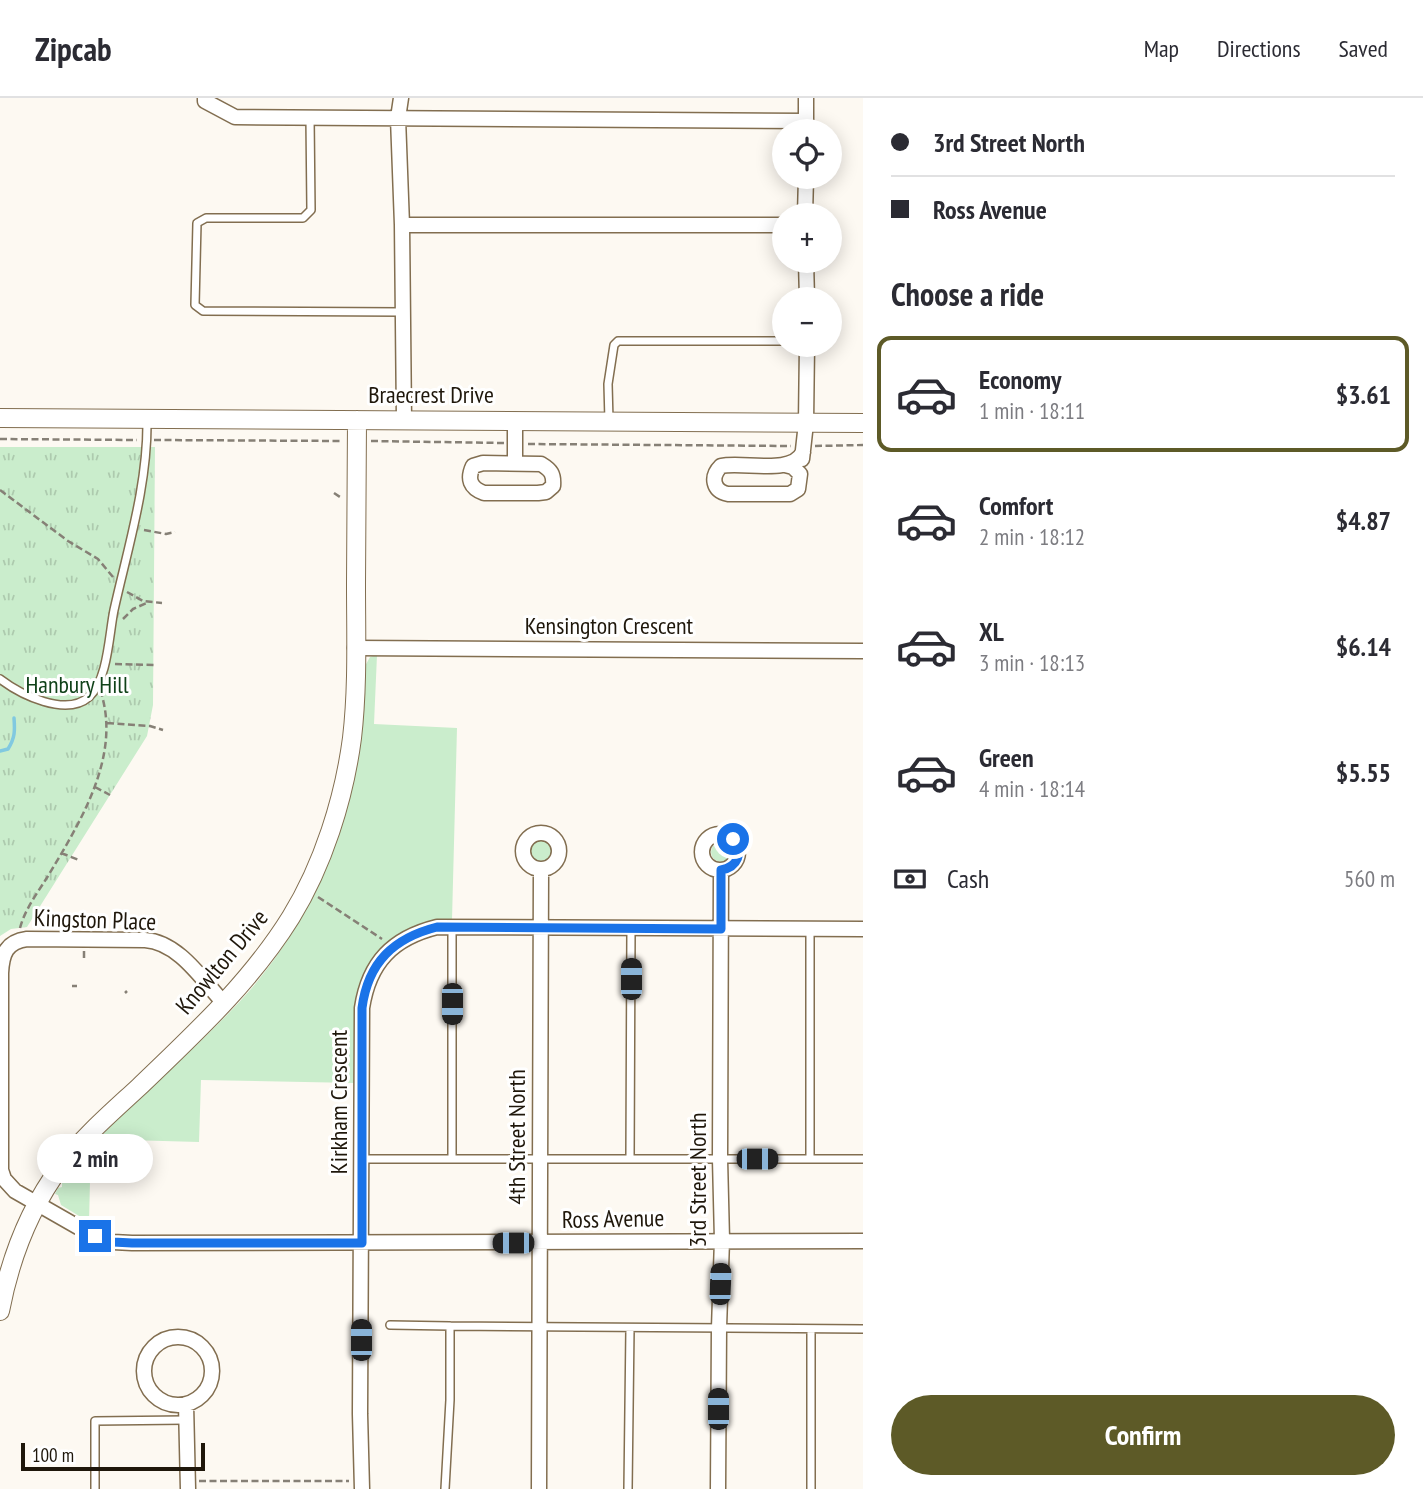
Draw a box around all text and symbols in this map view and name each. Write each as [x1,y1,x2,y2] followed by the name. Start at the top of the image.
[35,27,112,70] text: Zipcab
[1144,33,1179,64] text: Map
[1217,33,1301,64] text: Directions
[1339,33,1388,64] text: Saved
[772,119,842,357] map controls
[772,119,842,189] button: locate
[933,126,1085,159] text: 3rd Street North
[933,193,1047,226] text: Ross Avenue
[772,203,842,273] button: +
[891,273,1044,315] text: Choose a ride
[772,287,842,357] button: −
[895,363,958,426] icon: car
[979,363,1061,396] text: Economy
[1336,378,1391,411] text: $3.61
[368,379,494,410] street label: Braecrest Drive
[979,396,1085,425] text: 1 min · 18:11
[895,489,958,552] icon: car
[979,489,1053,522] text: Comfort
[1336,504,1391,537] text: $4.87
[979,522,1085,551] text: 2 min · 18:12
[525,610,694,641] street label: Kensington Crescent
[895,615,958,678] icon: car
[979,615,1004,648] text: XL
[1336,630,1391,663] text: $6.14
[979,648,1085,677] text: 3 min · 18:13
[25,669,129,700] park label: Hanbury Hill
[895,741,958,804] icon: car
[979,741,1034,774] text: Green
[1336,756,1391,789] text: $5.55
[979,774,1085,803] text: 4 min · 18:14
[717,823,749,855] route start
[891,860,929,898] icon: cash
[947,862,989,895] text: Cash
[1344,864,1395,893] text: 560 m
[33,902,157,937] street label: Kingston Place
[169,903,275,1021] street label: Knowlton Drive
[621,958,642,1000] car
[442,983,463,1025] car
[323,1029,354,1174] street label: Kirkham Crescent
[501,1069,532,1205] street label: 4th Street North
[682,1112,713,1248] street label: 3rd Street North
[37,1134,153,1184] callout: 2 min
[72,1144,118,1173] text: 2 min
[737,1149,779,1170] car
[562,1202,664,1235] street label: Ross Avenue
[79,1220,111,1252] route end
[493,1233,535,1254] car
[709,1263,732,1305] car
[351,1319,372,1361] car
[708,1388,729,1430] car
[891,1395,1395,1475] button: Confirm
[21,1440,205,1472] scale bar
[32,1443,74,1467] text: 100 m

